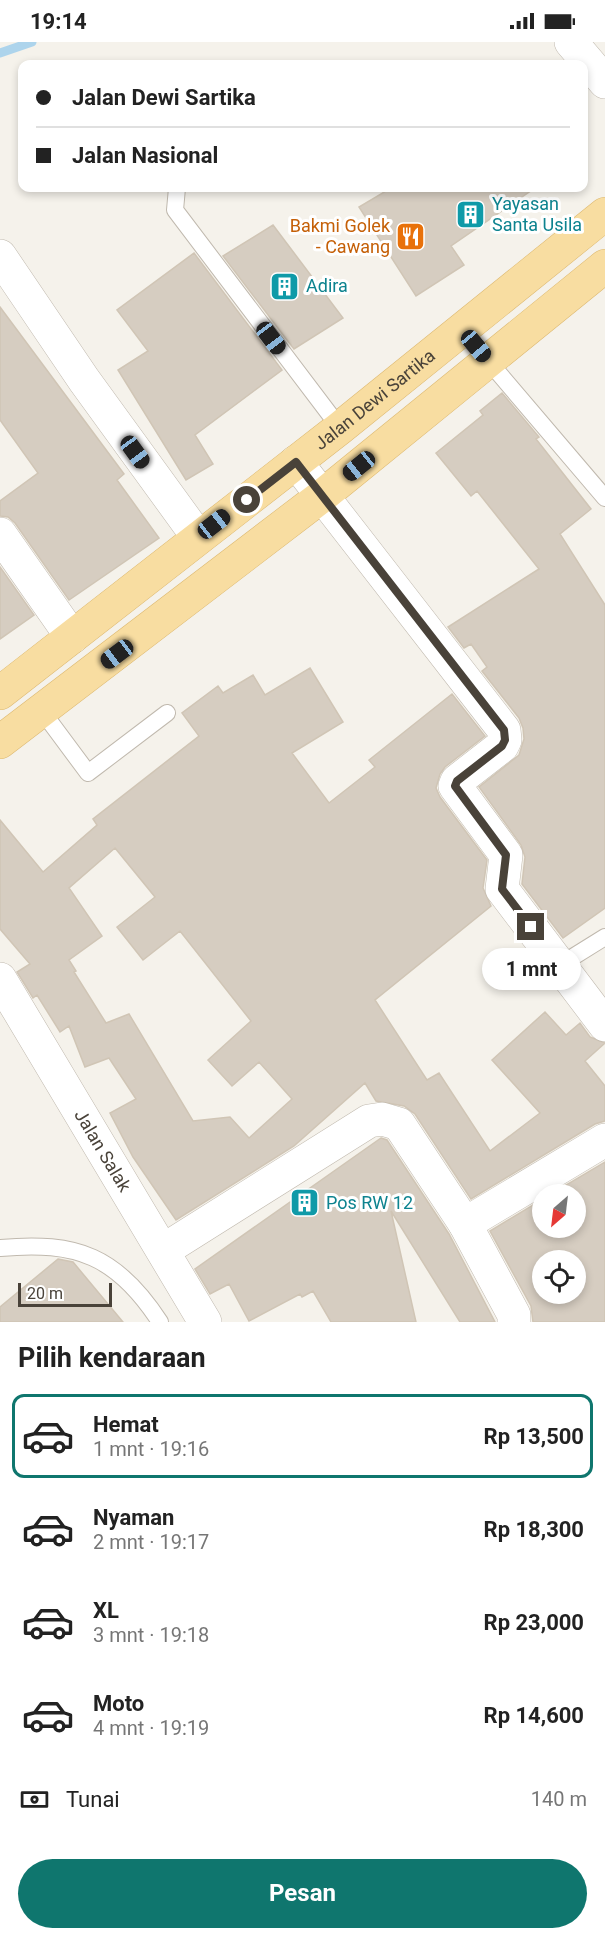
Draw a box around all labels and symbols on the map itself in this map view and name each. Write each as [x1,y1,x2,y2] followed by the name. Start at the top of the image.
[492,193,582,235] place label: Yayasan Santa Usila
[455,198,487,230] building icon: Yayasan Santa Usila
[290,215,391,257] place label: Bakmi Golek - Cawang
[395,220,427,252] restaurant icon: Bakmi Golek - Cawang
[269,270,301,302] building icon: Adira
[306,275,348,296] place label: Adira
[253,318,289,358] car
[458,326,494,366] car
[310,345,439,454] street label: Jalan Dewi Sartika
[117,432,153,472] car
[339,448,379,484] car
[233,486,260,513] route start
[194,506,234,542] car
[97,636,137,672] car
[517,913,544,940] route end
[482,948,580,990] callout: 1 mnt
[70,1105,136,1196] street label: Jalan Salak
[532,1184,586,1238] north arrow
[289,1187,321,1219] building icon: Pos RW 12
[326,1192,413,1213] place label: Pos RW 12
[18,1280,112,1308] scale bar

